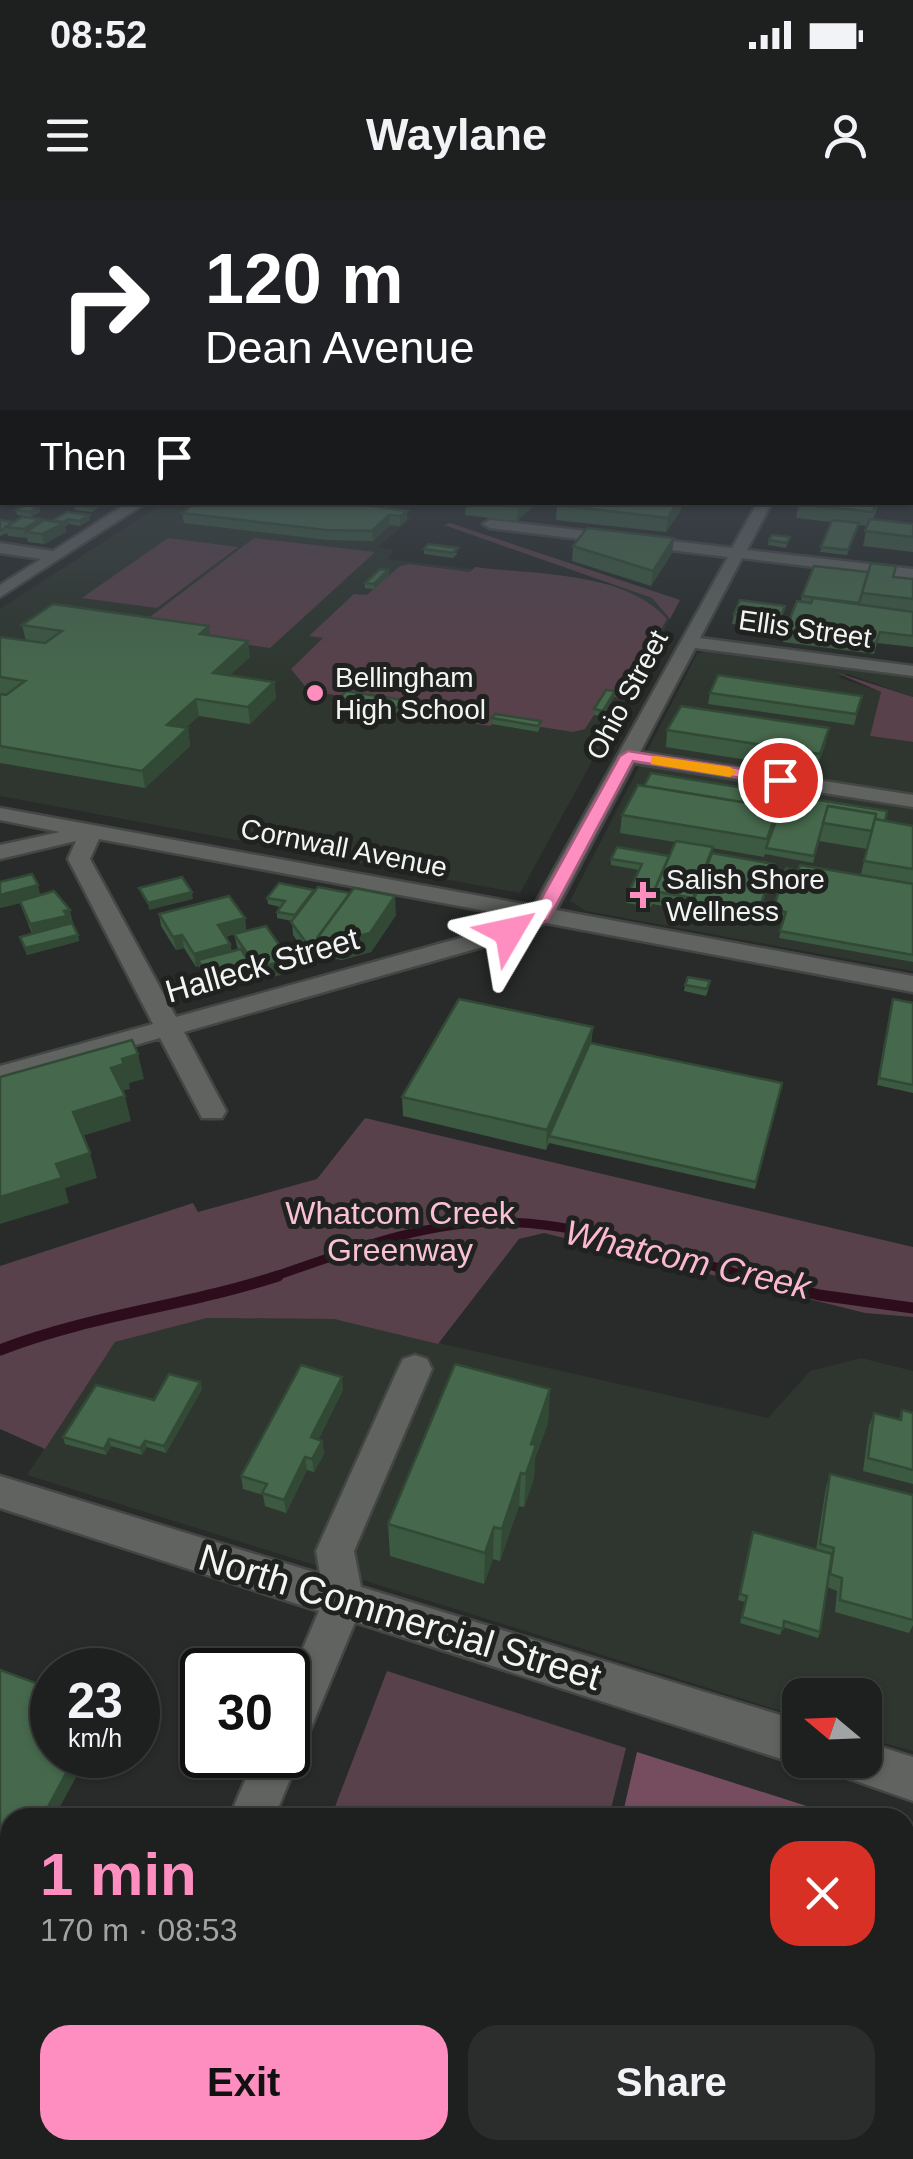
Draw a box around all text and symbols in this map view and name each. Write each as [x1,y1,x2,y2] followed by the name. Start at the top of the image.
[50,14,147,56] text: 08:52
[40,108,95,163] icon: menu
[818,108,873,163] icon: person
[366,109,547,160] text: Waylane
[40,240,170,370] icon: right
[205,240,403,318] text: 120 m
[205,322,474,373] text: Dean Avenue
[147,430,202,485] icon: arrive
[40,436,127,478] text: Then
[737,604,874,654] street label: Ellis Street
[580,625,674,765] street label: Ohio Street
[335,662,486,725] place label: Bellingham High School
[304,682,326,704] marker: Bellingham High School
[738,738,823,823] pin
[753,753,808,808] icon: arrive
[238,813,450,883] street label: Cornwall Avenue
[666,864,825,927] place label: Salish Shore Wellness
[457,880,561,984] position arrow
[630,882,656,908] marker: Salish Shore Wellness
[161,920,363,1010] street label: Halleck Street
[285,1195,516,1268] park label: Whatcom Creek Greenway
[561,1212,816,1307] water label: Whatcom Creek
[194,1536,606,1698] street label: North Commercial Street
[180,1648,310,1778] speed limit sign: 30
[67,1673,123,1729] text: 23
[782,1678,882,1778] north arrow
[782,1678,882,1778] map controls
[68,1724,122,1752] text: km/h
[40,1841,197,1908] text: 1 min
[770,1841,875,1946] button: close
[40,1912,237,1948] text: 170 m · 08:53
[40,2025,448,2140] button: Exit
[468,2025,875,2140] button: Share

